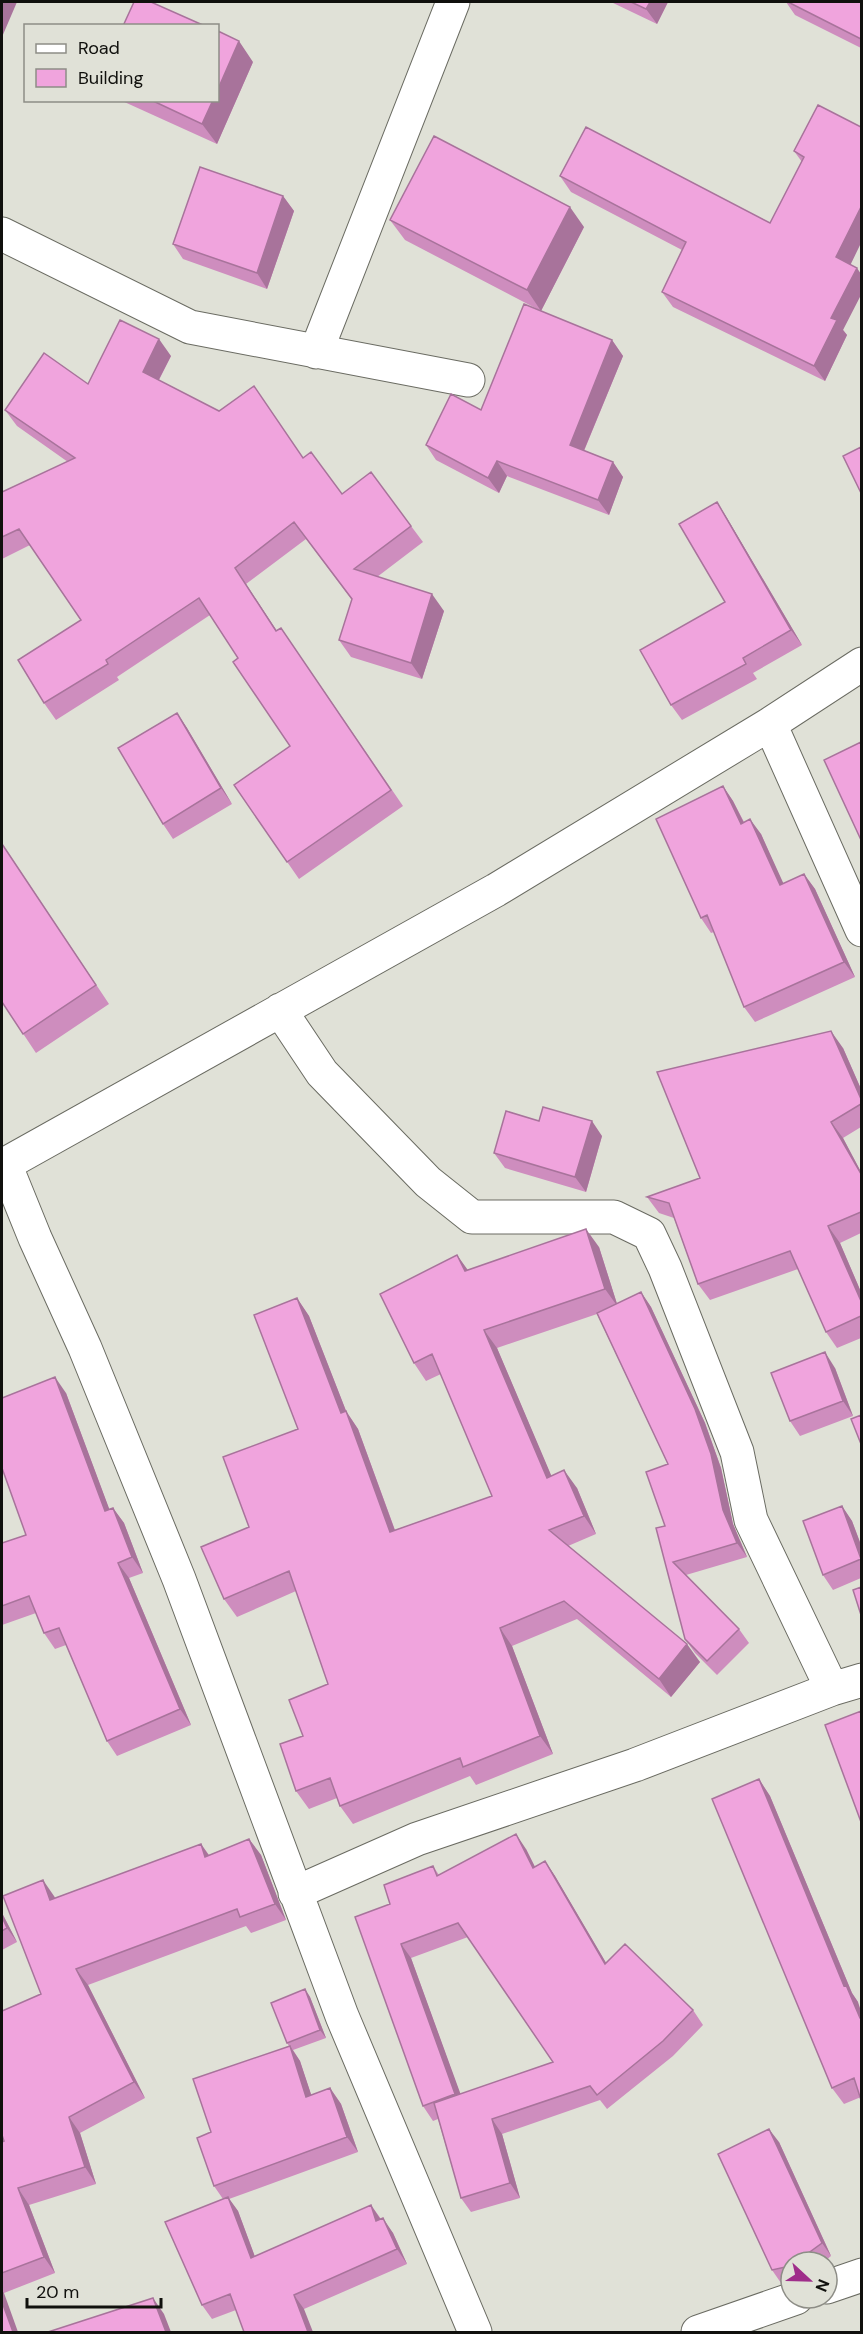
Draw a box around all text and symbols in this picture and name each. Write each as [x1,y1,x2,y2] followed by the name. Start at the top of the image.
[24,24,219,102] legend
[78,36,120,60] text: Road
[78,66,143,90] text: Building
[779,2250,839,2310] north arrow
[27,2271,160,2309] scale bar
[811,2276,834,2295] text: N
[36,2280,79,2304] text: 20 m

